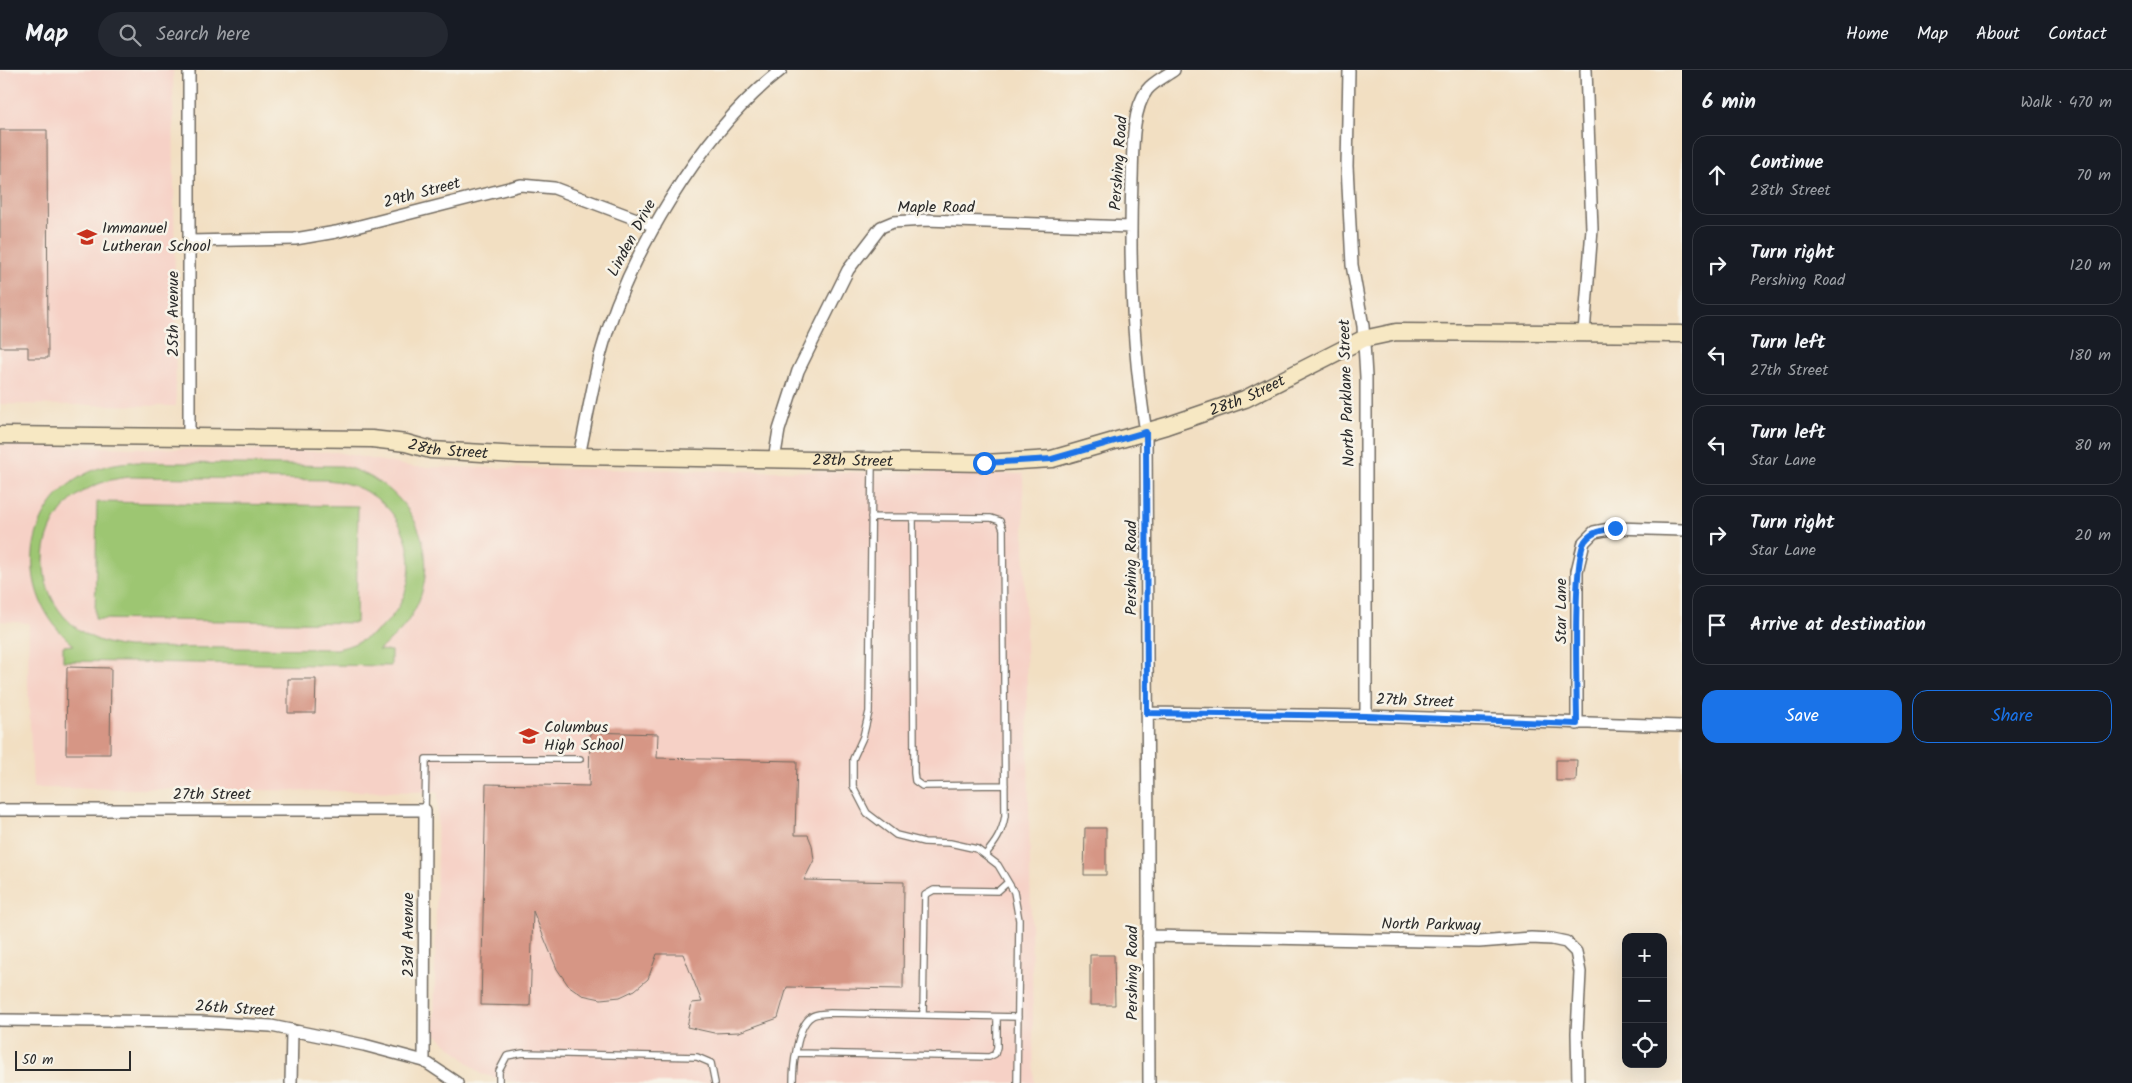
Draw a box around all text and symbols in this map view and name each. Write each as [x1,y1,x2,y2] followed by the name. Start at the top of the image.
[98,12,448,57] search box
[25,15,68,54] text: Map
[156,20,250,50] text: Search here
[1846,20,1889,49] text: Home
[1917,20,1948,49] text: Map
[1976,20,2020,49] text: About
[2048,20,2107,49] text: Contact
[116,21,144,49] icon: search
[1702,86,1756,119] text: 6 min
[2021,90,2112,115] text: Walk · 470 m
[1103,114,1135,211] street label: Pershing Road
[1750,148,1823,178] text: Continue
[1703,161,1731,189] icon: ahead
[2076,163,2111,188] text: 70 m
[381,171,464,215] street label: 29th Street
[1750,178,1831,203] text: 28th Street
[601,195,663,281] street label: Linden Drive
[897,195,976,220] street label: Maple Road
[102,216,211,259] place label: Immanuel Lutheran School
[76,226,98,248] school or university icon: Immanuel Lutheran School
[1750,238,1835,268] text: Turn right
[1703,251,1731,279] icon: right
[2070,253,2111,278] text: 120 m
[1750,268,1845,293] text: Pershing Road
[161,271,186,357] street label: 25th Avenue
[1332,318,1362,467] street label: North Parklane Street
[1750,328,1825,358] text: Turn left
[1703,341,1731,369] icon: left
[2069,343,2111,368] text: 180 m
[1750,358,1828,383] text: 27th Street
[1206,368,1290,423] street label: 28th Street
[1750,418,1825,448] text: Turn left
[1703,431,1731,459] icon: left
[405,432,490,466] street label: 28th Street
[2074,433,2111,458] text: 80 m
[812,448,894,474] street label: 28th Street
[1750,448,1816,473] text: Star Lane
[973,452,996,475] route start
[1750,508,1835,538] text: Turn right
[1604,517,1627,540] route end
[1119,519,1144,616] street label: Pershing Road
[1703,521,1731,549] icon: right
[2075,523,2111,548] text: 20 m
[1750,538,1816,563] text: Star Lane
[1549,578,1574,644] street label: Star Lane
[1750,610,1926,640] text: Arrive at destination
[1703,611,1731,639] icon: arrive
[1375,687,1455,715] street label: 27th Street
[1702,690,1902,743] button: Save
[1912,690,2112,743] button: Share
[544,715,624,758] place label: Columbus High School
[518,725,540,747] school or university icon: Columbus High School
[173,782,252,807] street label: 27th Street
[396,892,421,978] street label: 23rd Avenue
[1381,912,1481,938] street label: North Parkway
[1120,924,1145,1021] street label: Pershing Road
[1622,933,1667,1068] map controls
[1622,933,1667,978] button: +
[1622,978,1667,1023] button: −
[194,994,277,1024] street label: 26th Street
[1622,1023,1667,1068] button: locate
[15,1048,131,1071] scale bar
[22,1049,53,1071] text: 50 m

